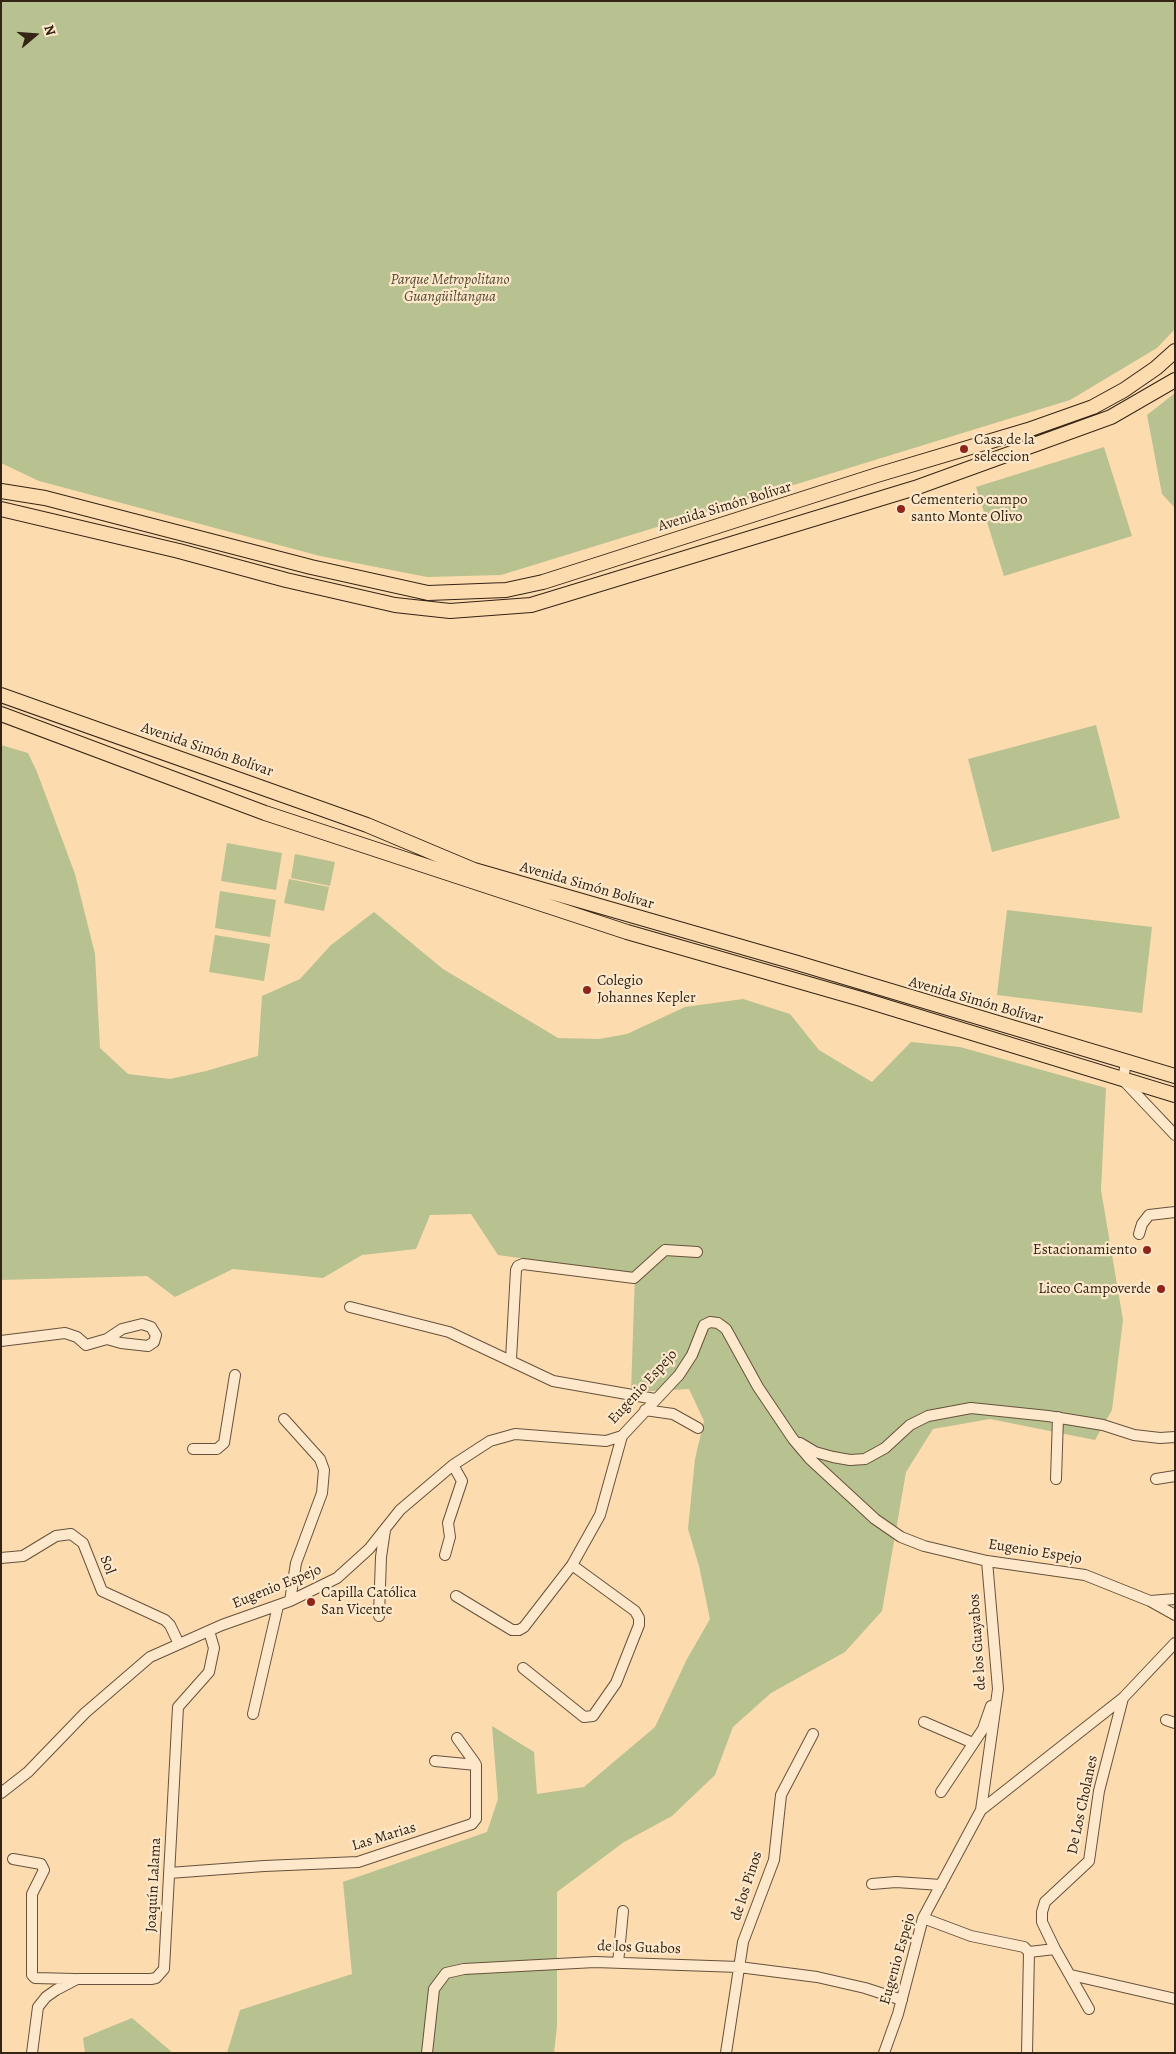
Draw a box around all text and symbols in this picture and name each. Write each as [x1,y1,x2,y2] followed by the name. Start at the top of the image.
[10,10,60,60] north arrow
[39,22,60,38] text: N
[390,271,510,306] park label: Parque Metropolitano Guangüiltangua
[974,431,1035,466] place label: Casa de la seleccion
[958,443,970,455] marker: Casa de la seleccion
[656,478,794,536] street label: Avenida Simón Bolívar
[911,491,1027,526] place label: Cementerio campo santo Monte Olivo
[895,503,907,515] marker: Cementerio campo santo Monte Olivo
[139,719,275,781] street label: Avenida Simón Bolívar
[518,858,656,914] street label: Avenida Simón Bolívar
[597,972,696,1007] place label: Colegio Johannes Kepler
[907,973,1045,1029] street label: Avenida Simón Bolívar
[581,984,593,996] marker: Colegio Johannes Kepler
[1033,1241,1137,1259] place label: Estacionamiento
[1141,1244,1153,1256] marker: Estacionamiento
[1038,1280,1151,1298] place label: Liceo Campoverde
[1155,1283,1167,1295] marker: Liceo Campoverde
[605,1346,681,1428] street label: Eugenio Espejo
[987,1536,1083,1568] street label: Eugenio Espejo
[95,1553,119,1577] street label: Sol
[230,1561,324,1613] street label: Eugenio Espejo
[321,1584,417,1619] place label: Capilla Católica San Vicente
[966,1593,990,1691] street label: de los Guayabos
[305,1596,317,1608] marker: Capilla Católica San Vicente
[1064,1754,1102,1856] street label: De Los Cholanes
[350,1819,418,1855] street label: Las Marias
[143,1837,165,1933] street label: Joaquín Lalama
[727,1849,767,1923] street label: de los Pinos
[876,1911,920,2007] street label: Eugenio Espejo
[597,1938,681,1958] street label: de los Guabos

